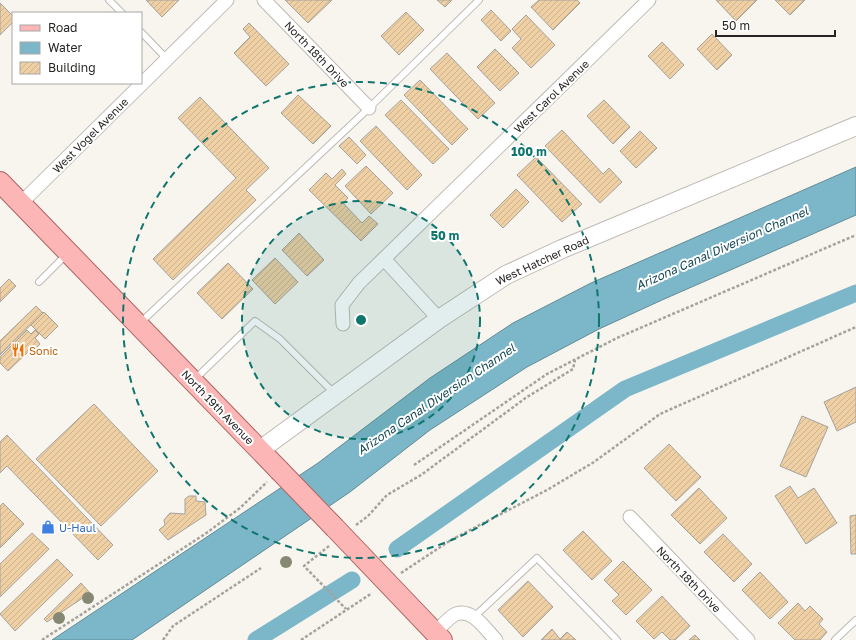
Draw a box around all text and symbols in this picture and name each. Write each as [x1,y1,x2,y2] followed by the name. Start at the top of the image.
[12,12,142,84] legend
[716,12,835,38] scale bar
[282,18,352,90] street label: North 18th Drive
[722,18,750,33] text: 50 m
[48,20,77,35] text: Road
[48,40,82,55] text: Water
[511,57,591,135] street label: West Carol Avenue
[48,60,96,75] text: Building
[50,95,130,175] street label: West Vogel Avenue
[511,144,547,159] text: 100 m
[633,203,812,293] water label: Arizona Canal Diversion Channel
[431,228,459,243] text: 50 m
[493,233,591,287] street label: West Hatcher Road
[354,313,368,327] centre of rings
[354,340,519,458] water label: Arizona Canal Diversion Channel
[10,342,26,358] restaurant icon: Sonic
[29,344,58,357] place label: Sonic
[179,367,257,447] street label: North 19th Avenue
[40,519,56,535] shop icon: U-Haul
[59,521,96,534] place label: U-Haul
[654,543,724,615] street label: North 18th Drive

